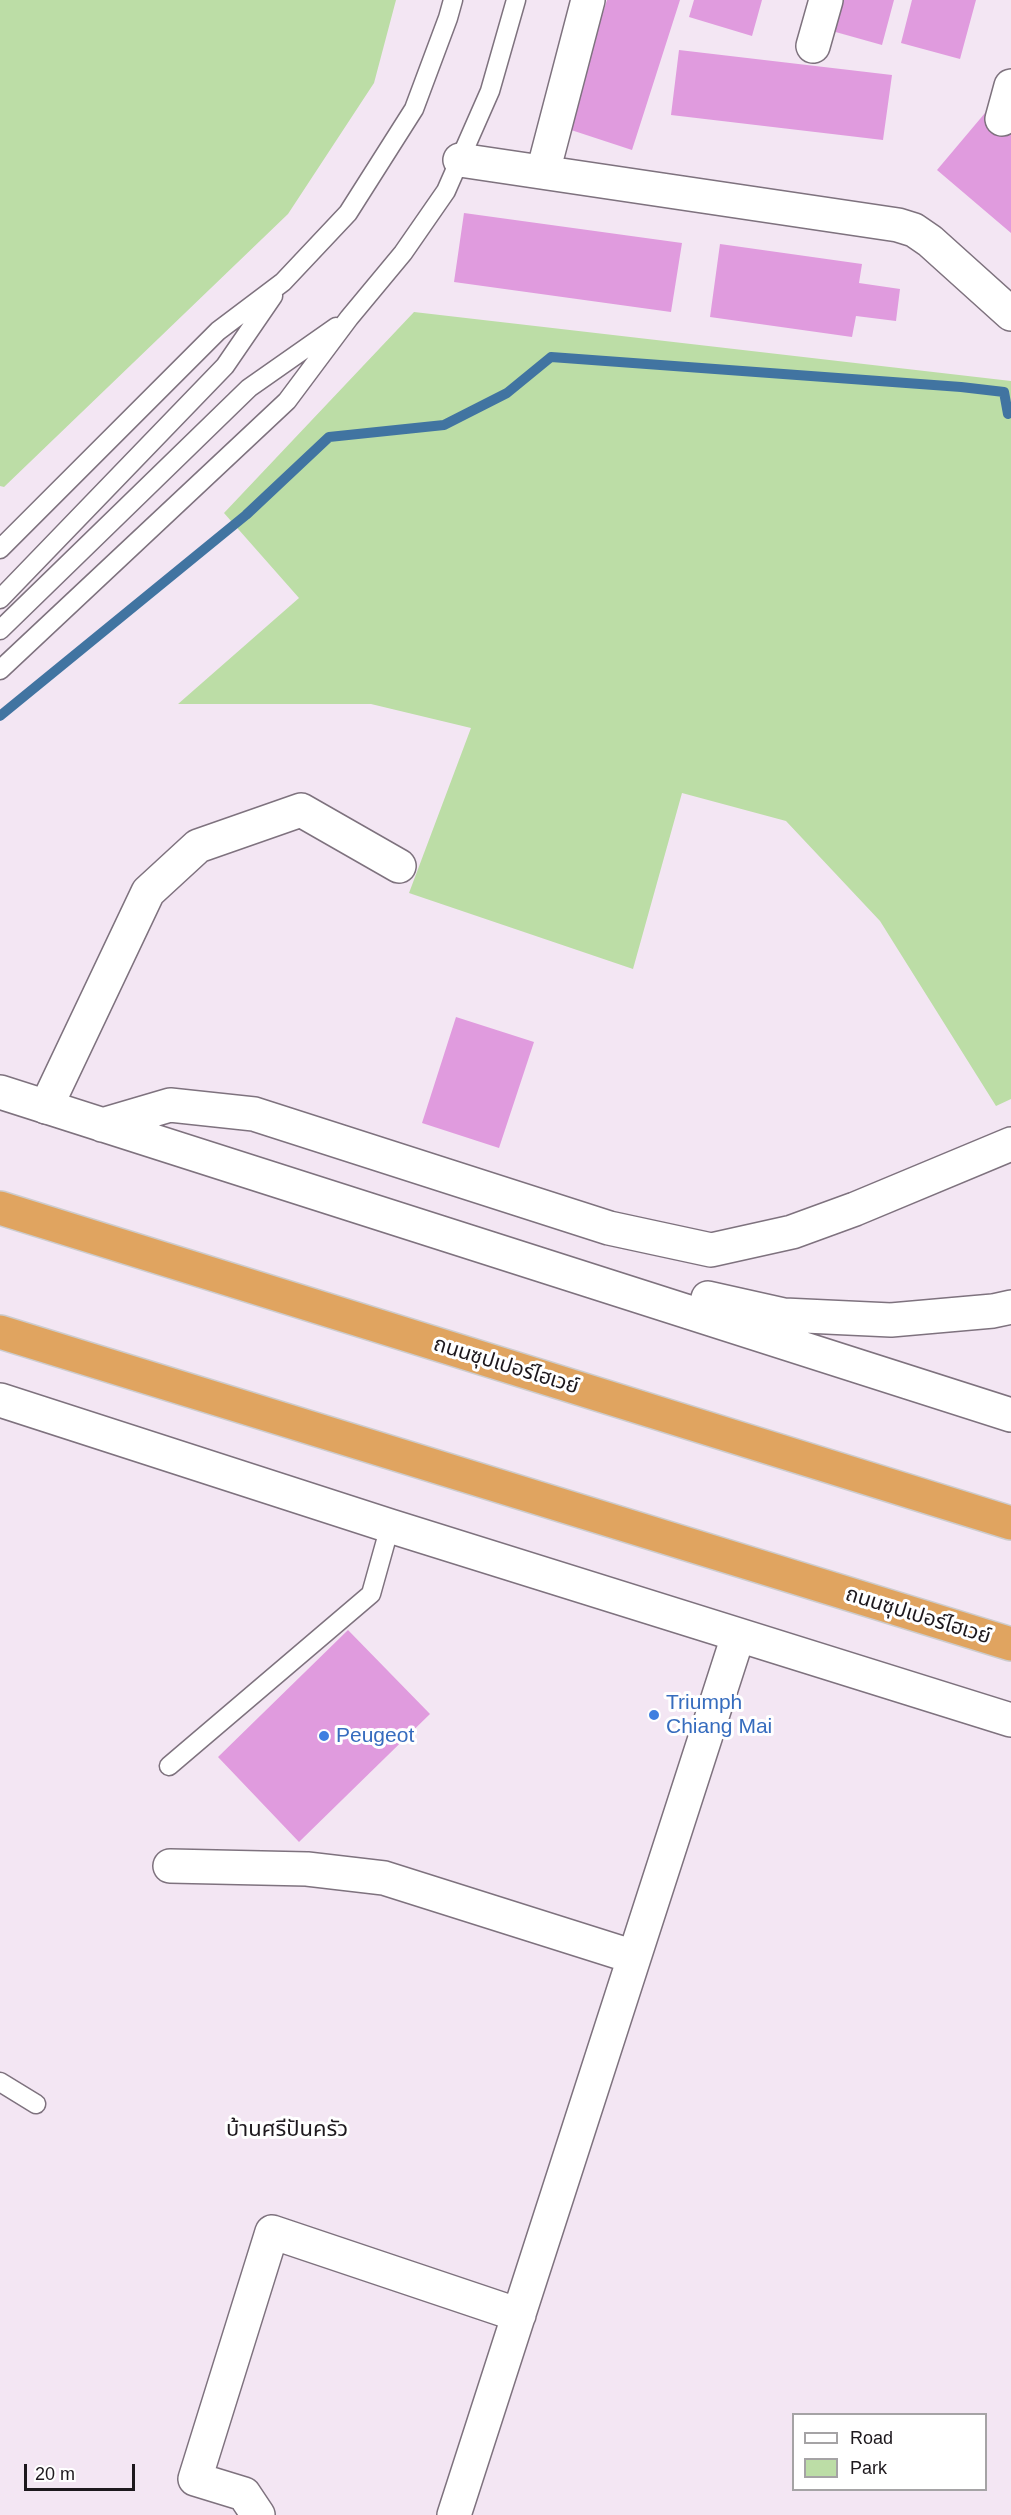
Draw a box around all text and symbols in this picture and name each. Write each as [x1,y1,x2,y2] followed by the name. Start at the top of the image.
[430,1332,582,1400] street label: ถนนซุปเปอร์ไฮเวย์
[842,1582,994,1650] street label: ถนนซุปเปอร์ไฮเวย์
[666,1690,772,1740] place label: Triumph Chiang Mai
[647,1708,661,1722] marker: Triumph Chiang Mai
[336,1723,414,1749] place label: Peugeot
[317,1729,331,1743] marker: Peugeot
[226,2117,348,2143] district label: บ้านศรีปันครัว
[792,2413,987,2491] legend
[850,2428,893,2448] text: Road
[27,2452,138,2490] scale bar
[850,2458,887,2478] text: Park
[35,2464,75,2484] text: 20 m

